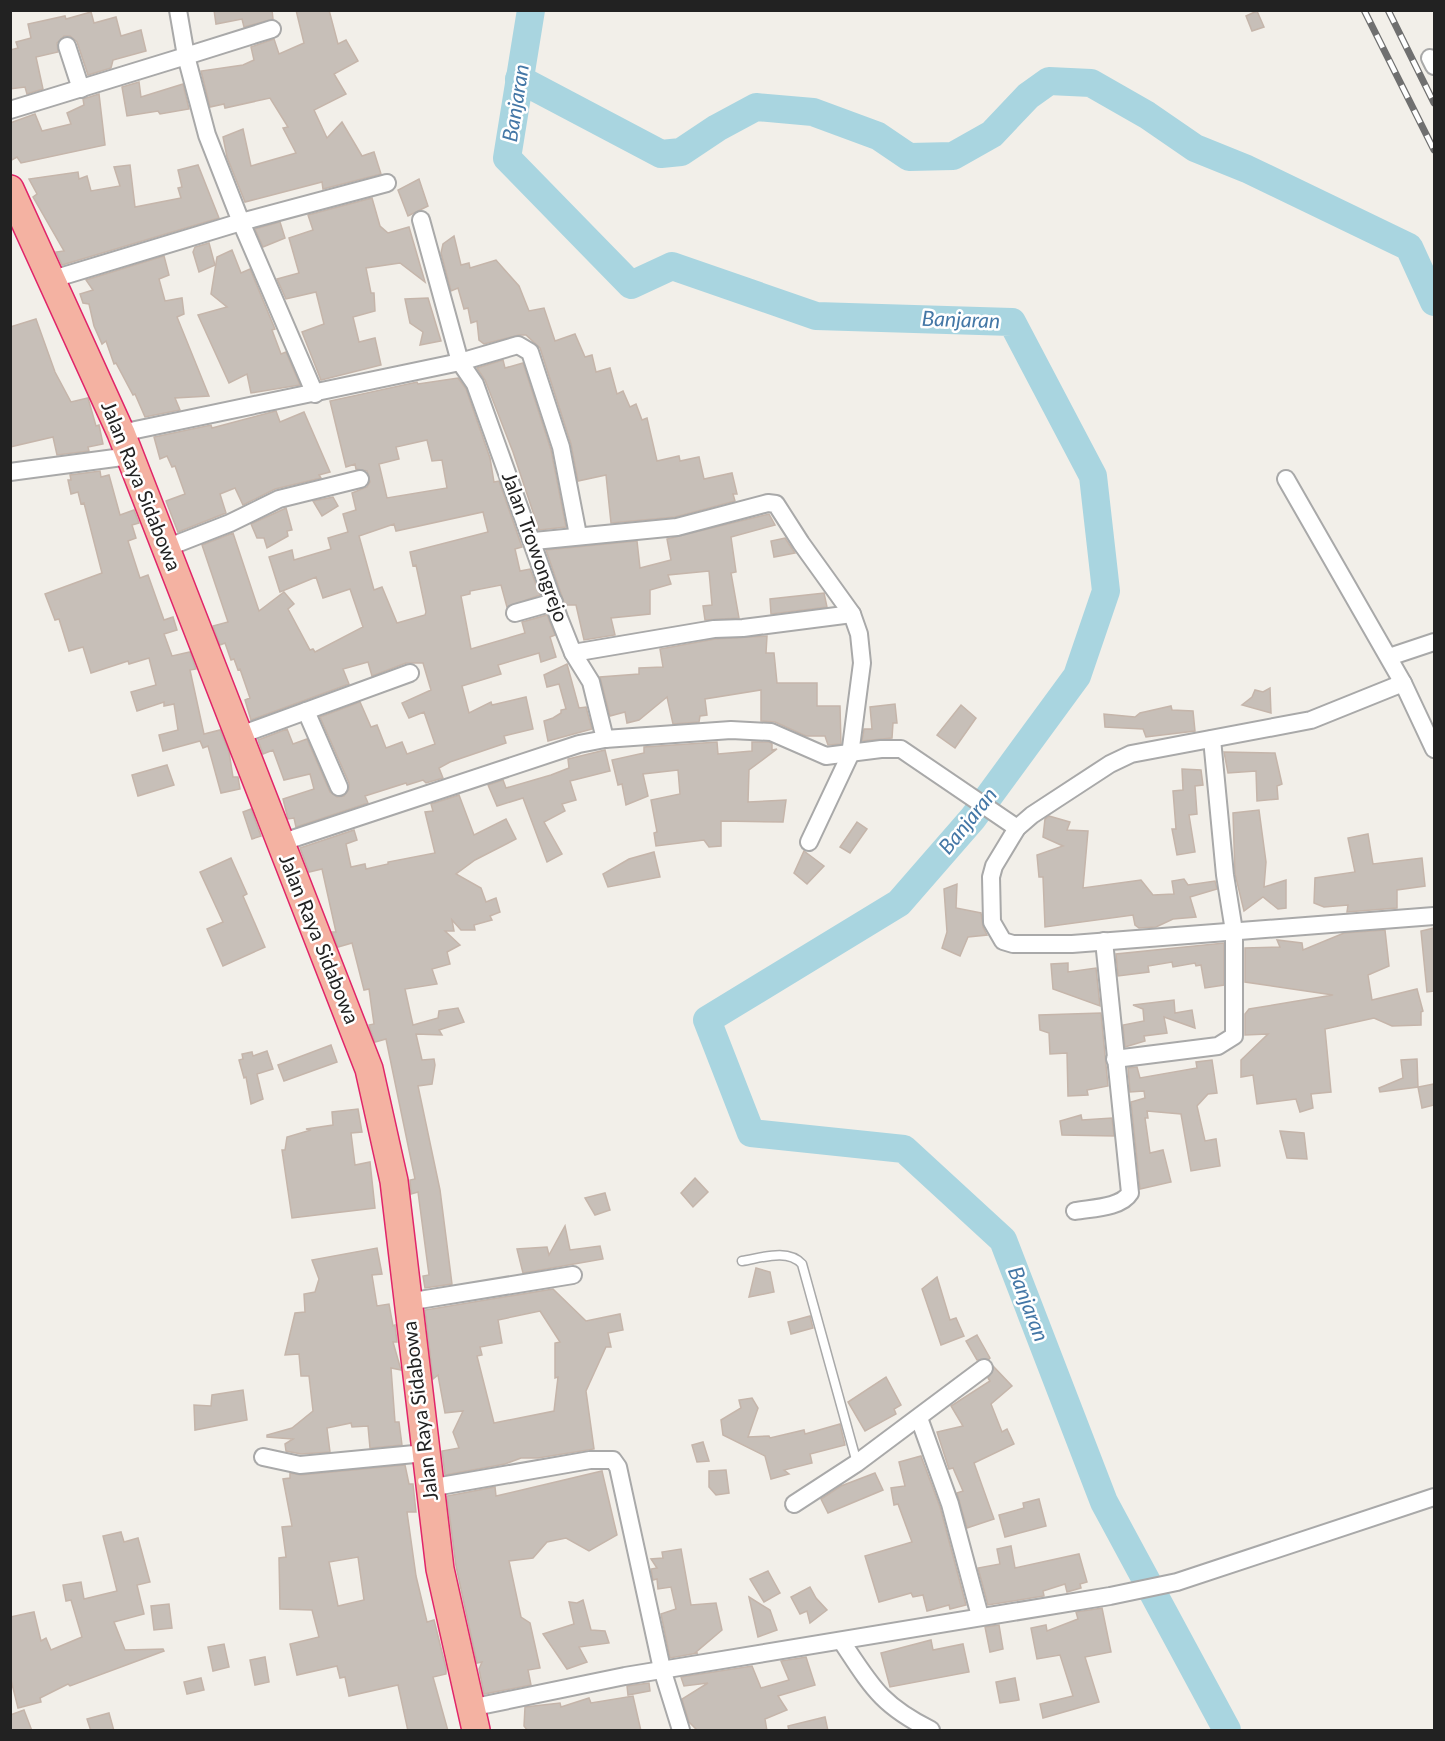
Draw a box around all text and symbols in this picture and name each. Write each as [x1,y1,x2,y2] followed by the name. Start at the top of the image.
[496,62,533,143] water label: Banjaran
[921,305,1001,332] water label: Banjaran
[97,397,187,574] street label: Jalan Raya Sidabowa
[498,468,574,625] street label: Jalan Trowongrejo
[932,782,1001,858] water label: Banjaran
[275,850,365,1027] street label: Jalan Raya Sidabowa
[1004,1262,1055,1345] water label: Banjaran
[396,1320,442,1502] street label: Jalan Raya Sidabowa

